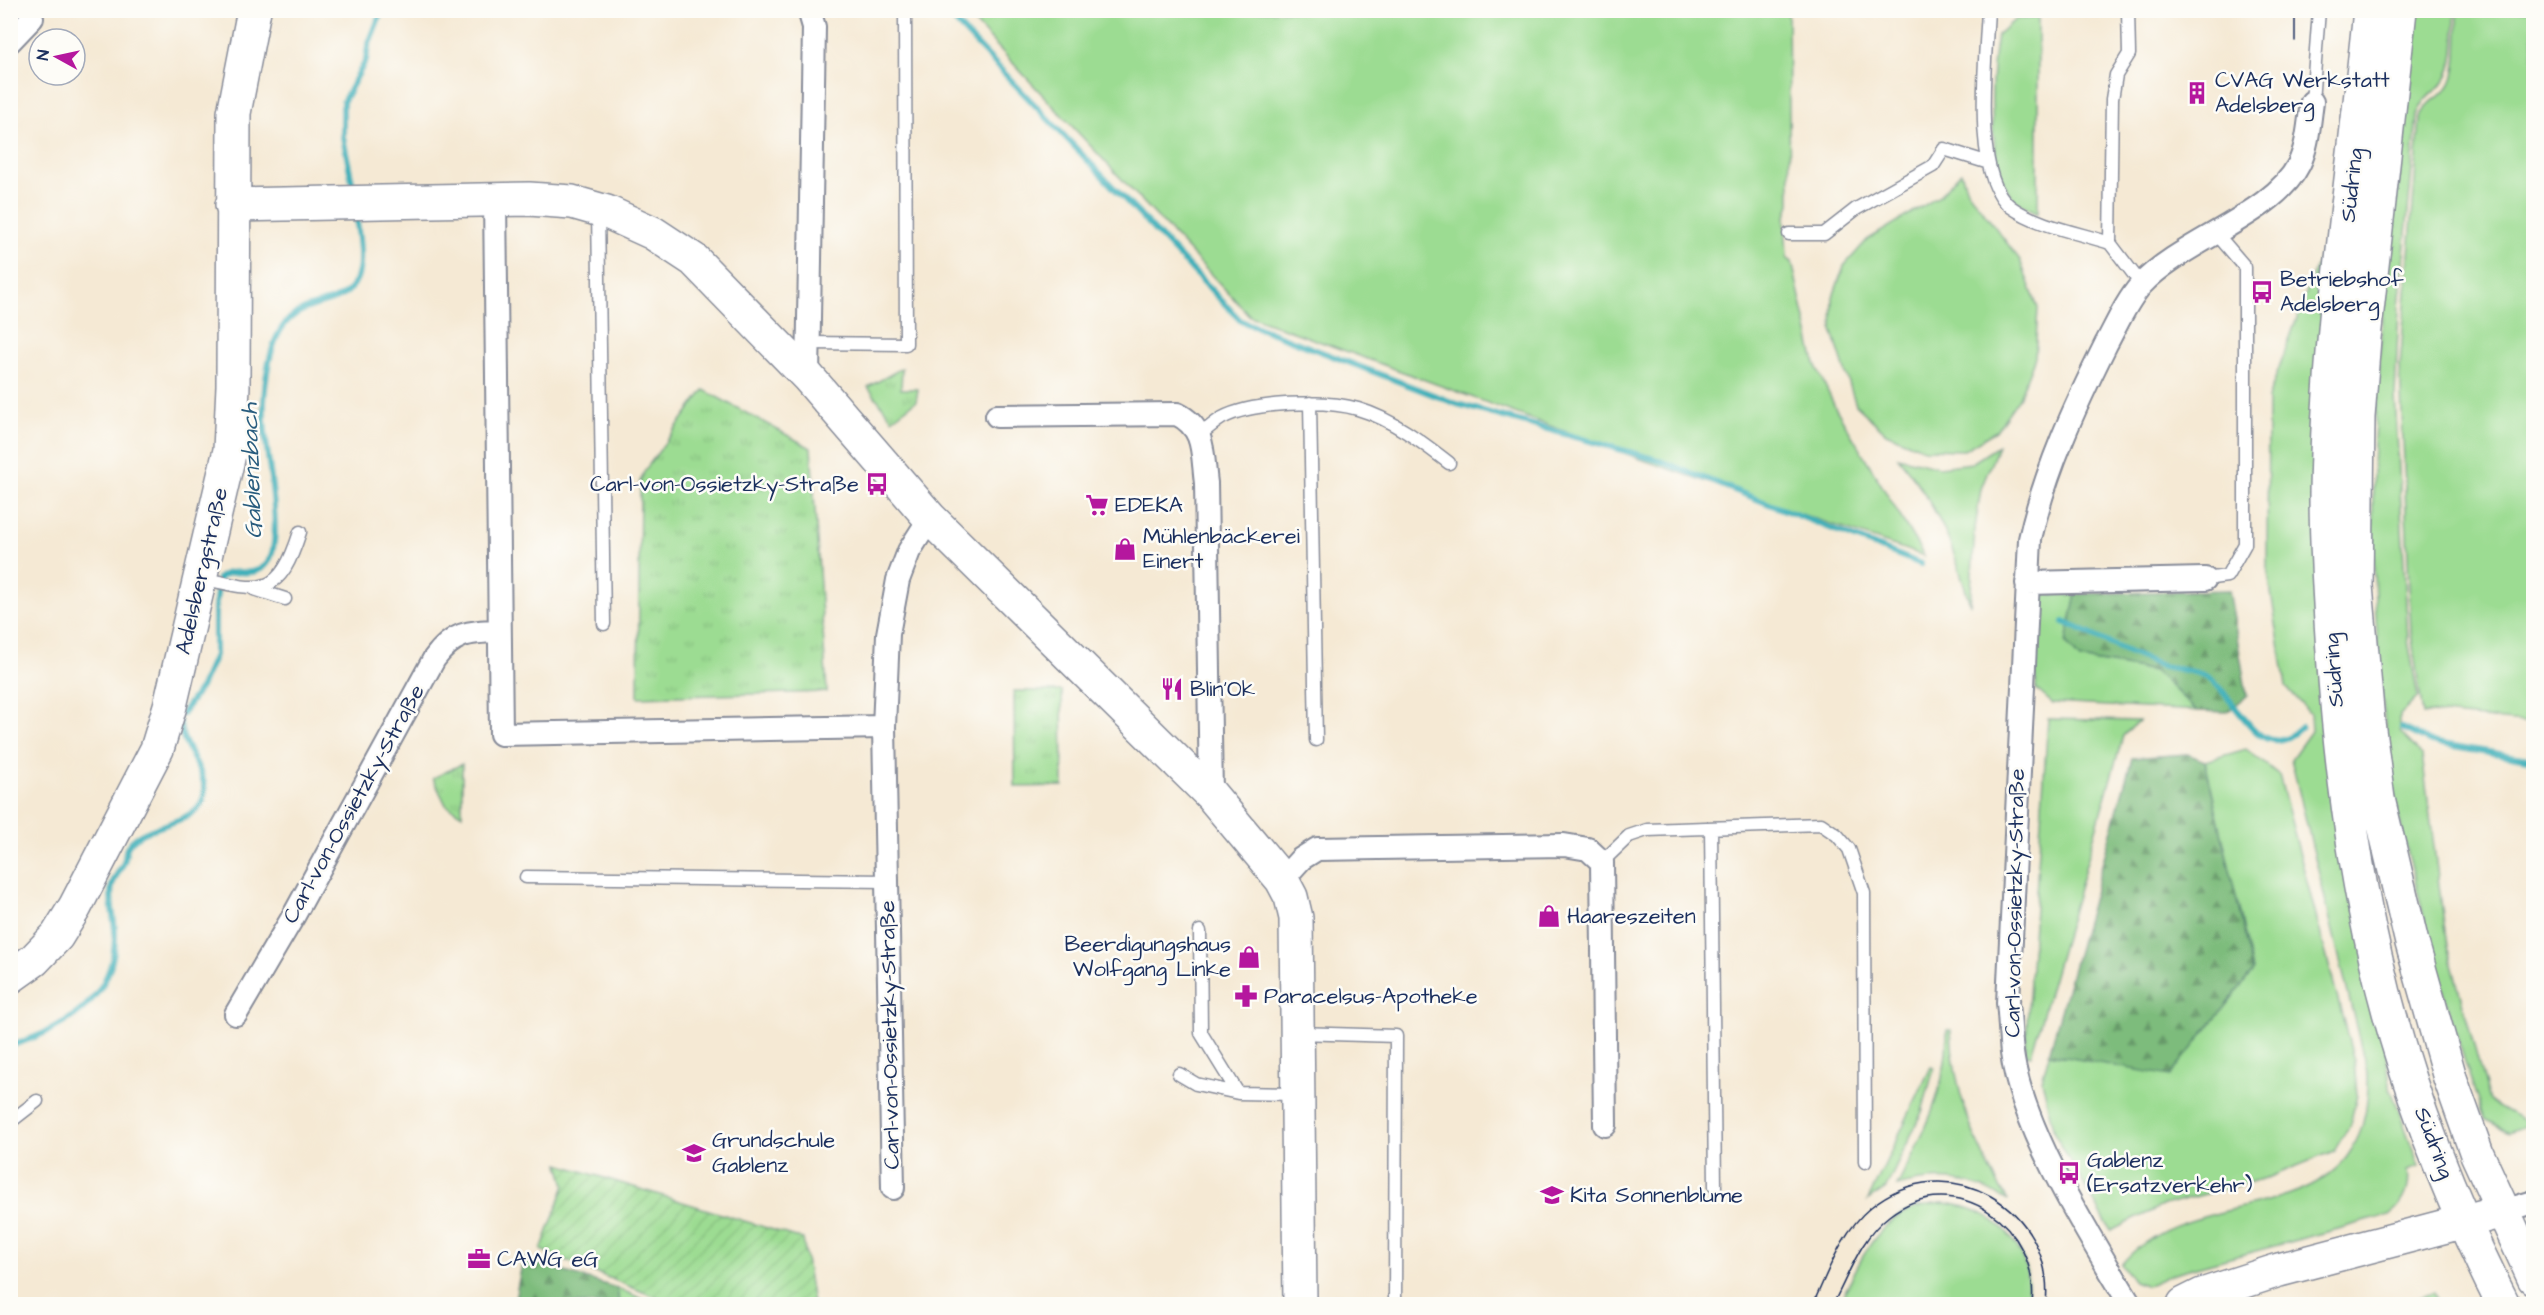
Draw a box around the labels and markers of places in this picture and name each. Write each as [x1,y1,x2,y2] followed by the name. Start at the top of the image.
[2215,65,2390,122] place label: CVAG Werkstatt Adelsberg
[2184,80,2210,106] building icon: CVAG Werkstatt Adelsberg
[2280,264,2404,321] place label: Betriebshof Adelsberg
[2249,279,2275,305] bus stop icon: Betriebshof Adelsberg
[590,469,859,501] place label: Carl-von-Ossietzky-Straße
[864,471,890,497] bus stop icon: Carl-von-Ossietzky-Straße
[1115,490,1183,521] place label: EDEKA
[1084,492,1110,518] supermarket icon: EDEKA
[1143,521,1300,577] place label: Mühlenbäckerei Einert
[1112,536,1138,562] shop icon: Mühlenbäckerei Einert
[1190,674,1256,705] place label: Blin'Ok
[1159,676,1185,702] restaurant icon: Blin'Ok
[1567,901,1696,932] place label: Haareszeiten
[1536,903,1562,929] shop icon: Haareszeiten
[1065,929,1231,986] place label: Beerdigungshaus Wolfgang Linke
[1236,944,1262,970] shop icon: Beerdigungshaus Wolfgang Linke
[1264,981,1478,1012] place label: Paracelsus-Apotheke
[1233,983,1259,1009] pharmacy icon: Paracelsus-Apotheke
[712,1125,835,1181] place label: Grundschule Gablenz
[681,1140,707,1166] school or university icon: Grundschule Gablenz
[2087,1145,2253,1201] place label: Gablenz (Ersatzverkehr)
[2056,1160,2082,1186] bus stop icon: Gablenz (Ersatzverkehr)
[1570,1180,1743,1211] place label: Kita Sonnenblume
[1539,1182,1565,1208] school or university icon: Kita Sonnenblume
[497,1244,599,1275] place label: CAWG eG
[466,1246,492,1272] office icon: CAWG eG

